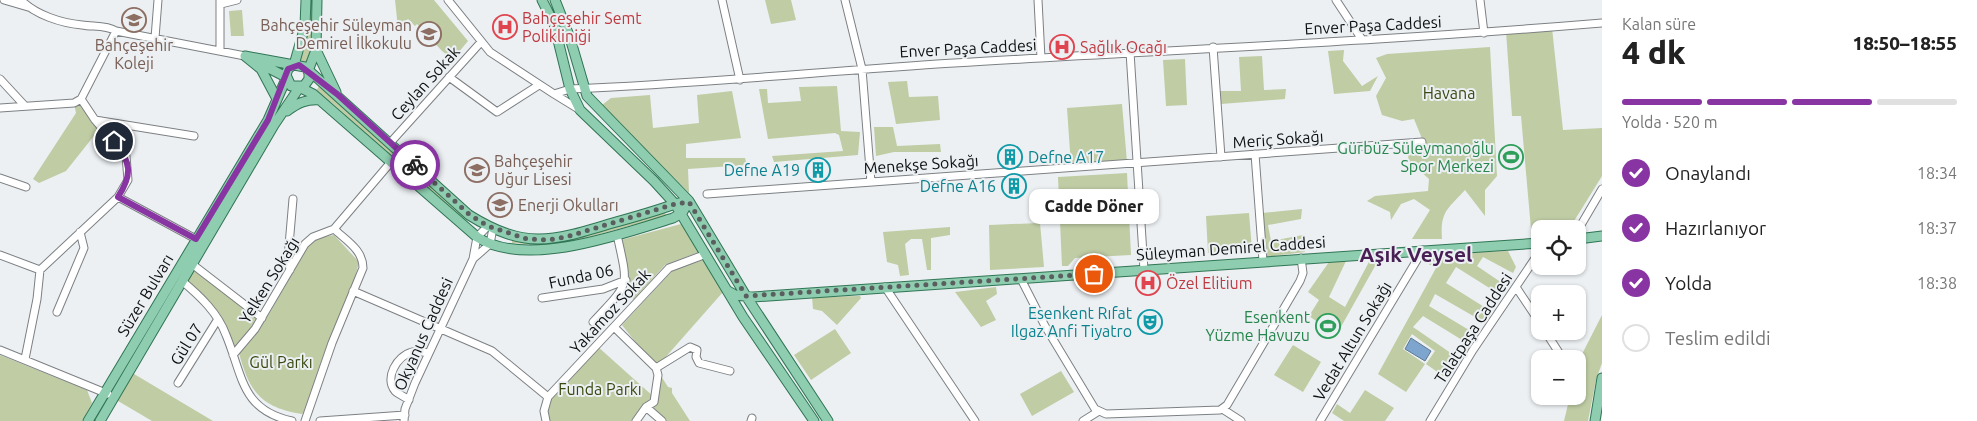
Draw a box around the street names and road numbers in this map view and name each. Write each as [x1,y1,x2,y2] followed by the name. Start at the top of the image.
[1304,12,1442,38] street label: Enver Paşa Caddesi
[899,35,1037,61] street label: Enver Paşa Caddesi
[387,42,463,124] street label: Ceylan Sokak
[1232,127,1324,151] street label: Meriç Sokağı
[863,151,979,177] street label: Menekşe Sokağı
[1136,232,1326,264] street label: Süleyman Demirel Caddesi
[235,234,303,326] street label: Yelken Sokağı
[113,251,177,339] street label: Süzer Bulvarı
[547,260,615,292] street label: Funda 06
[566,265,654,357] street label: Yakamoz Sokak
[1431,269,1515,387] street label: Talatpaşa Caddesi
[390,275,456,393] street label: Okyanus Caddesi
[1309,278,1395,404] street label: Vedat Altun Sokağı
[166,320,206,368] street label: Gül 07

